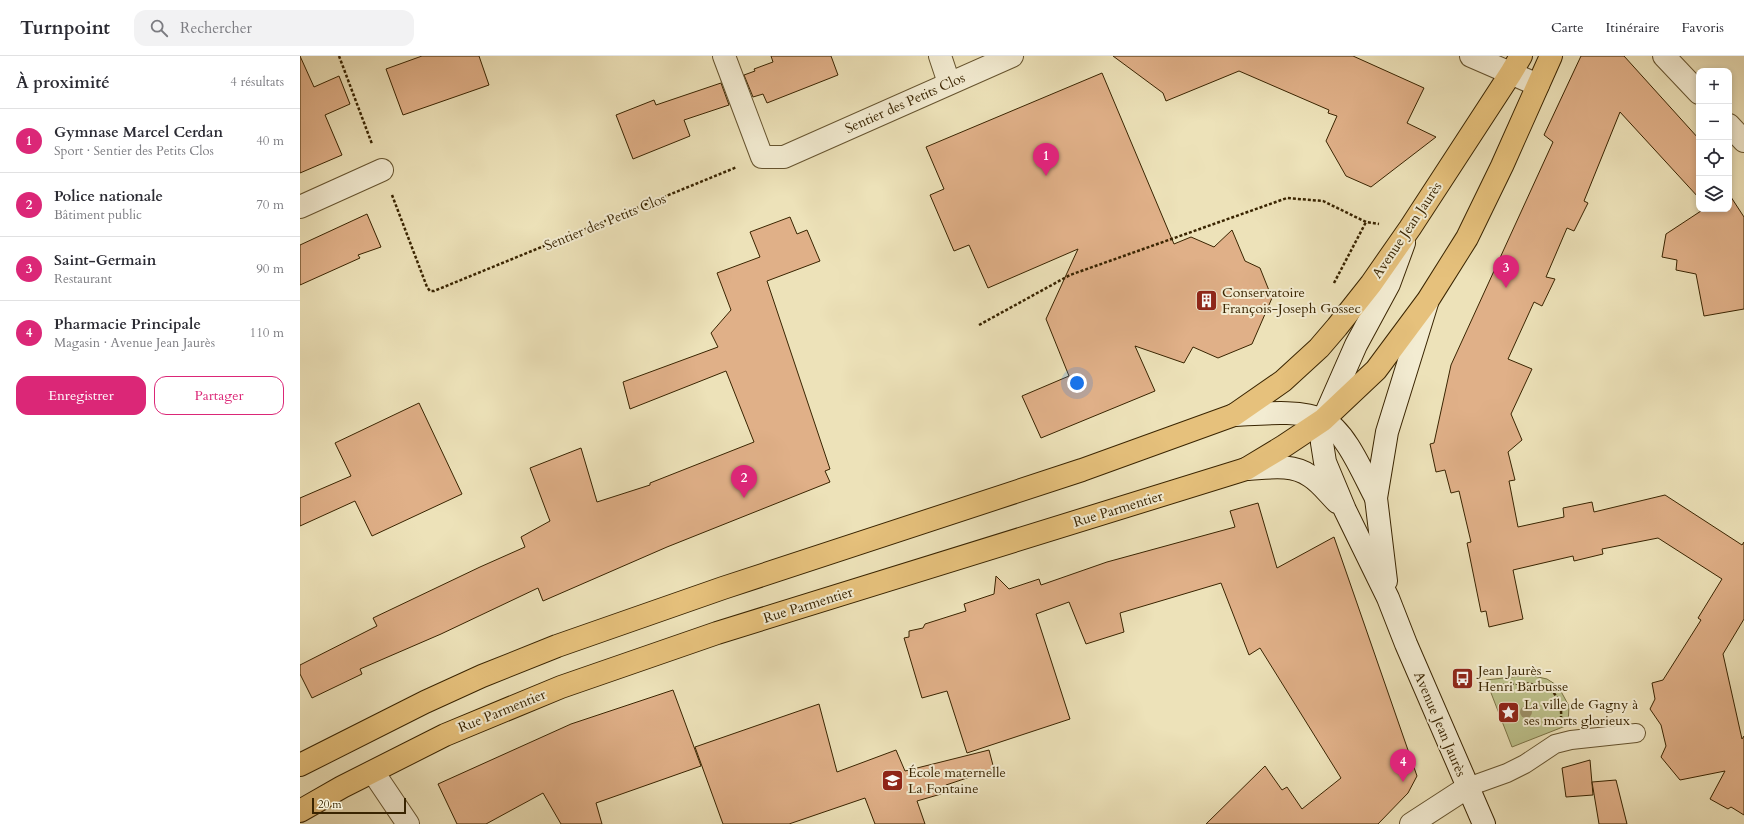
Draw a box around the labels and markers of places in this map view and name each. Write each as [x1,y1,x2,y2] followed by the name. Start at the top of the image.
[1033,143,1059,176] pin: 1
[1493,255,1519,288] pin: 3
[1222,283,1361,318] place label: Conservatoire François-Joseph Gossec
[1194,287,1220,313] building icon: Conservatoire François-Joseph Gossec
[731,465,757,498] pin: 2
[1476,661,1568,696] place label: Jean Jaurès - Henri Barbusse
[1449,665,1475,691] bus stop icon: Jean Jaurès - Henri Barbusse
[1524,695,1638,730] place label: La ville de Gagny à ses morts glorieux
[1495,699,1521,725] place icon: La ville de Gagny à ses morts glorieux
[1390,749,1416,782] pin: 4
[908,763,1006,798] place label: École maternelle La Fontaine
[879,767,905,793] school or university icon: École maternelle La Fontaine

